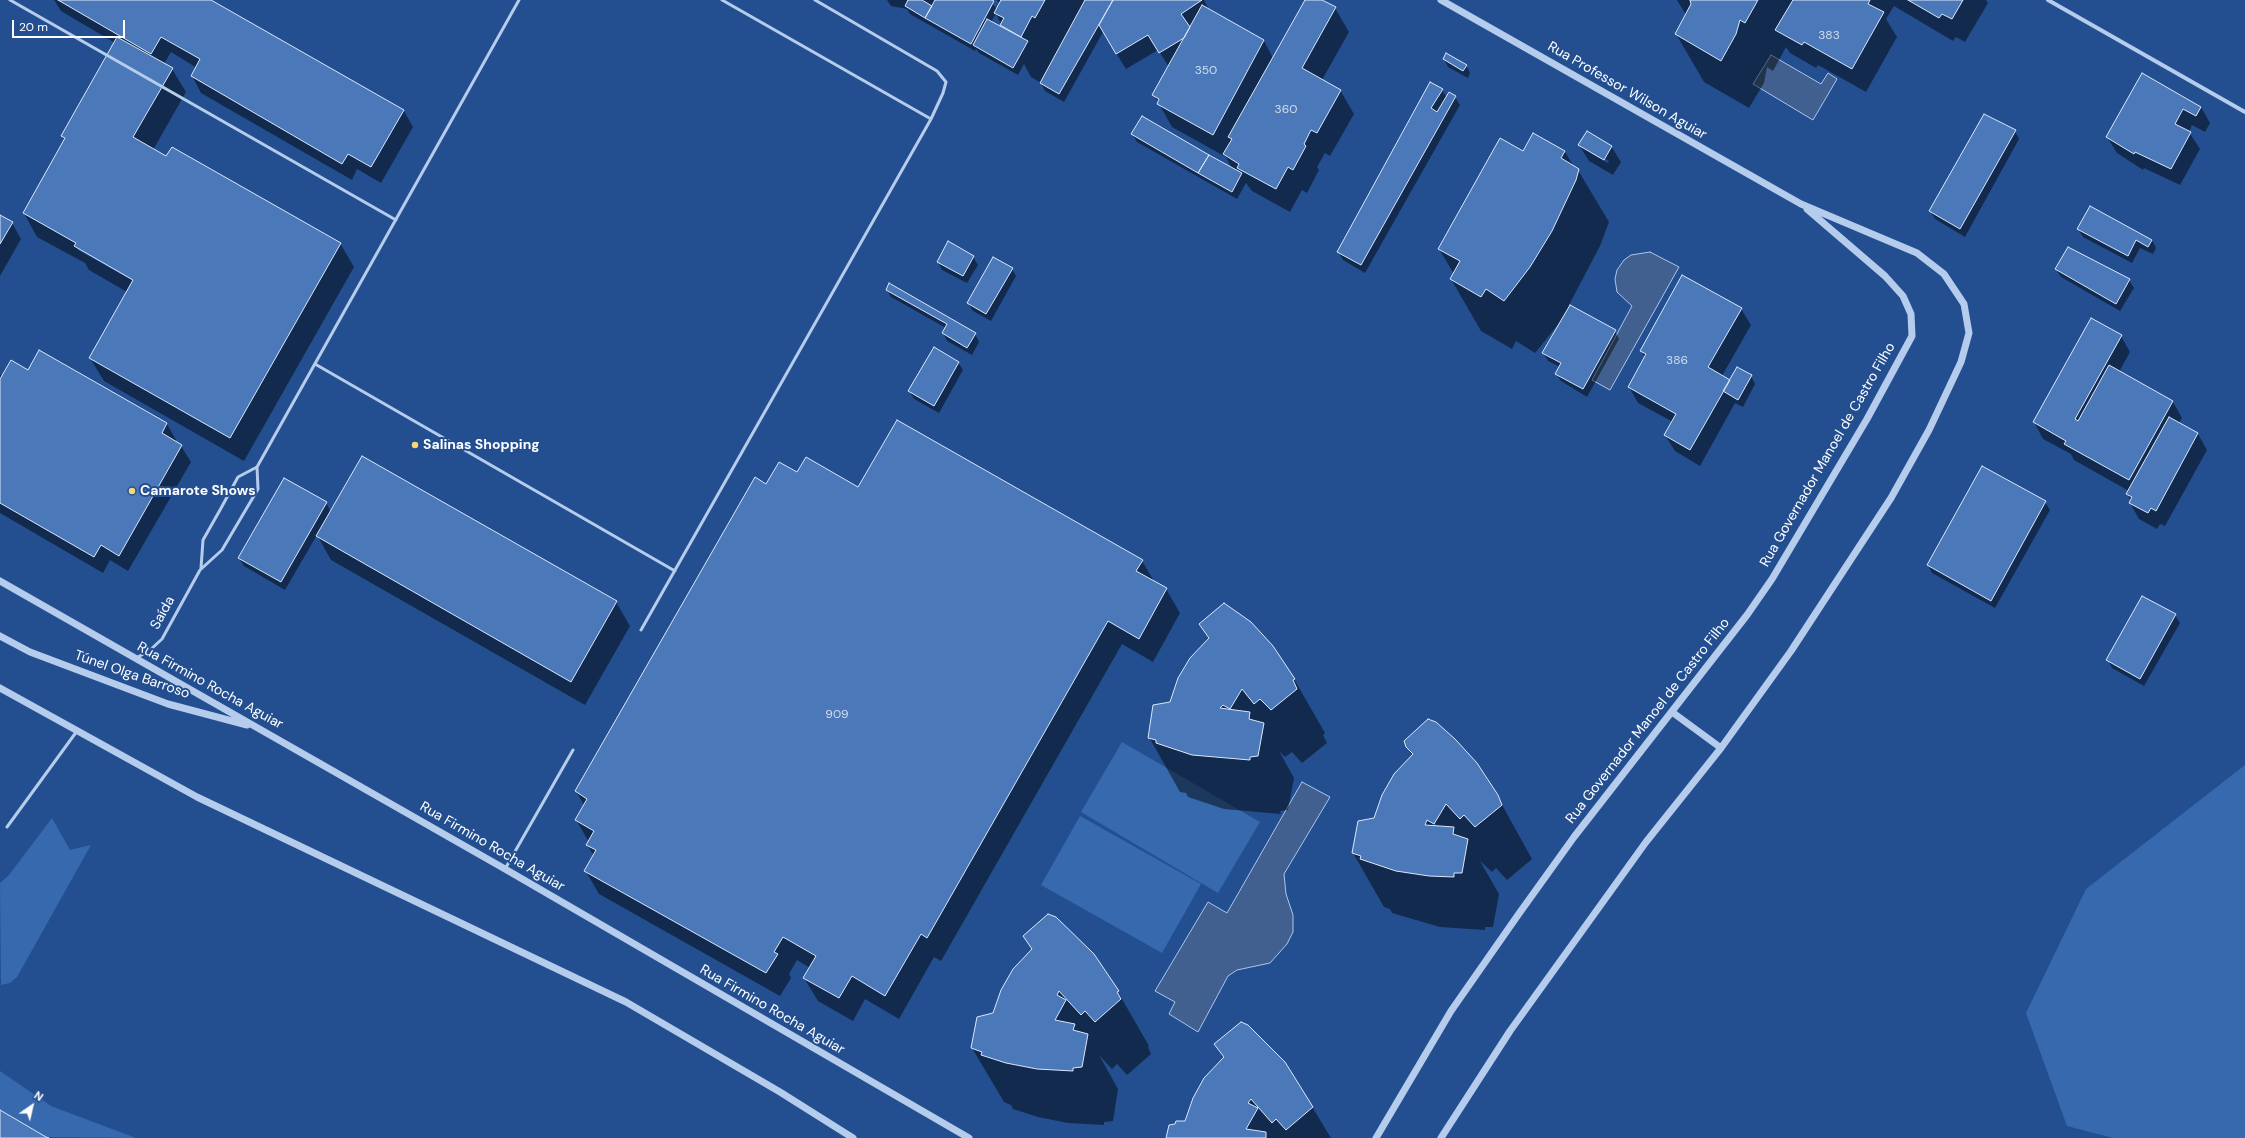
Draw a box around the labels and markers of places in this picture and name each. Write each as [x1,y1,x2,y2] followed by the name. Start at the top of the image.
[423,437,540,453] place label: Salinas Shopping
[410,440,420,450] marker: Salinas Shopping
[140,483,256,499] place label: Camarote Shows
[127,486,137,496] marker: Camarote Shows

